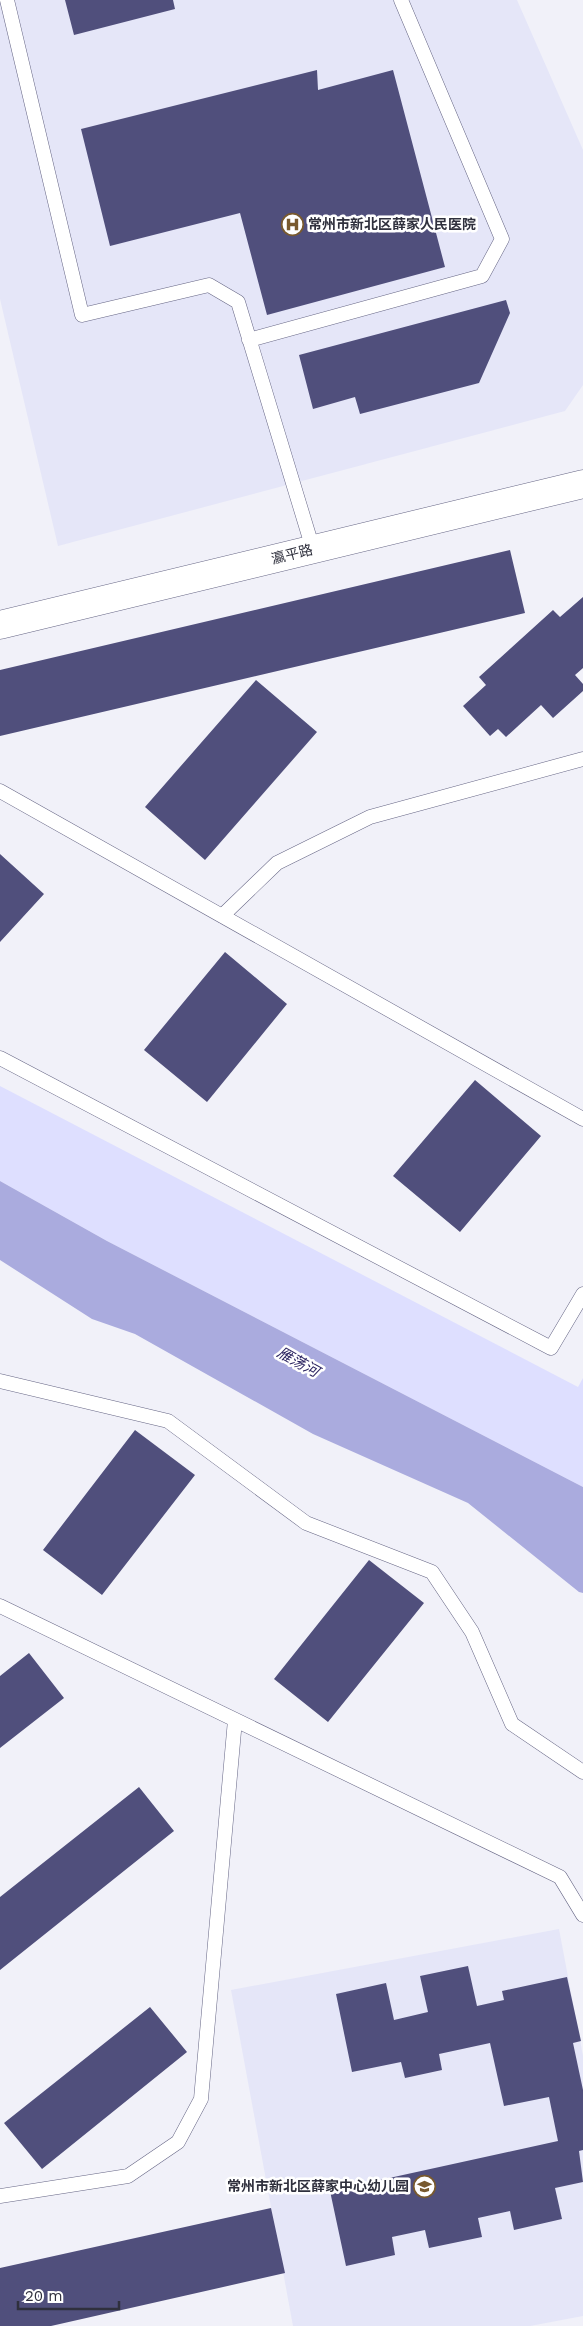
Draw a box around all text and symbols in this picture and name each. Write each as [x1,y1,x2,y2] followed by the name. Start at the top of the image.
[280,212,304,236] hospital icon: 常州市新北区薛家人民医院
[308,216,476,232] place label: 常州市新北区薛家人民医院
[270,541,314,567] street label: 瀛平路
[274,1343,325,1382] water label: 雁荡河
[413,2174,437,2198] school or university icon: 常州市新北区薛家中心幼儿园
[227,2178,409,2194] place label: 常州市新北区薛家中心幼儿园
[18,2278,119,2310] scale bar
[25,2287,63,2305] text: 20 m

